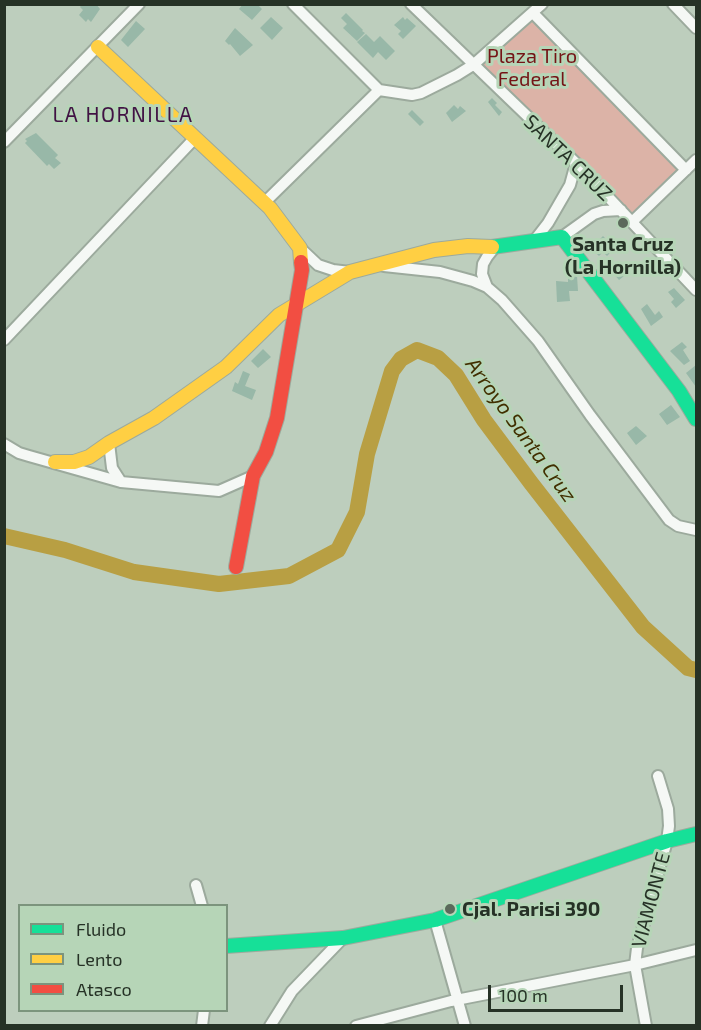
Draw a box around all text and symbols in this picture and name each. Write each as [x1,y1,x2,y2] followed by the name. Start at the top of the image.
[487,44,577,91] park label: Plaza Tiro Federal
[52,102,194,128] district label: LA HORNILLA
[519,110,617,206] street label: SANTA CRUZ
[616,216,630,230] marker: Santa Cruz (La Hornilla)
[565,232,681,279] place label: Santa Cruz (La Hornilla)
[460,353,582,507] water label: Arroyo Santa Cruz
[627,850,675,950] street label: VIAMONTE
[462,897,600,921] place label: Cjal. Parisi 390
[443,902,457,916] marker: Cjal. Parisi 390
[18,904,228,1012] legend
[76,918,126,940] text: Fluido
[76,948,122,970] text: Lento
[491,973,626,1011] scale bar
[76,978,132,1000] text: Atasco
[499,984,548,1006] text: 100 m

